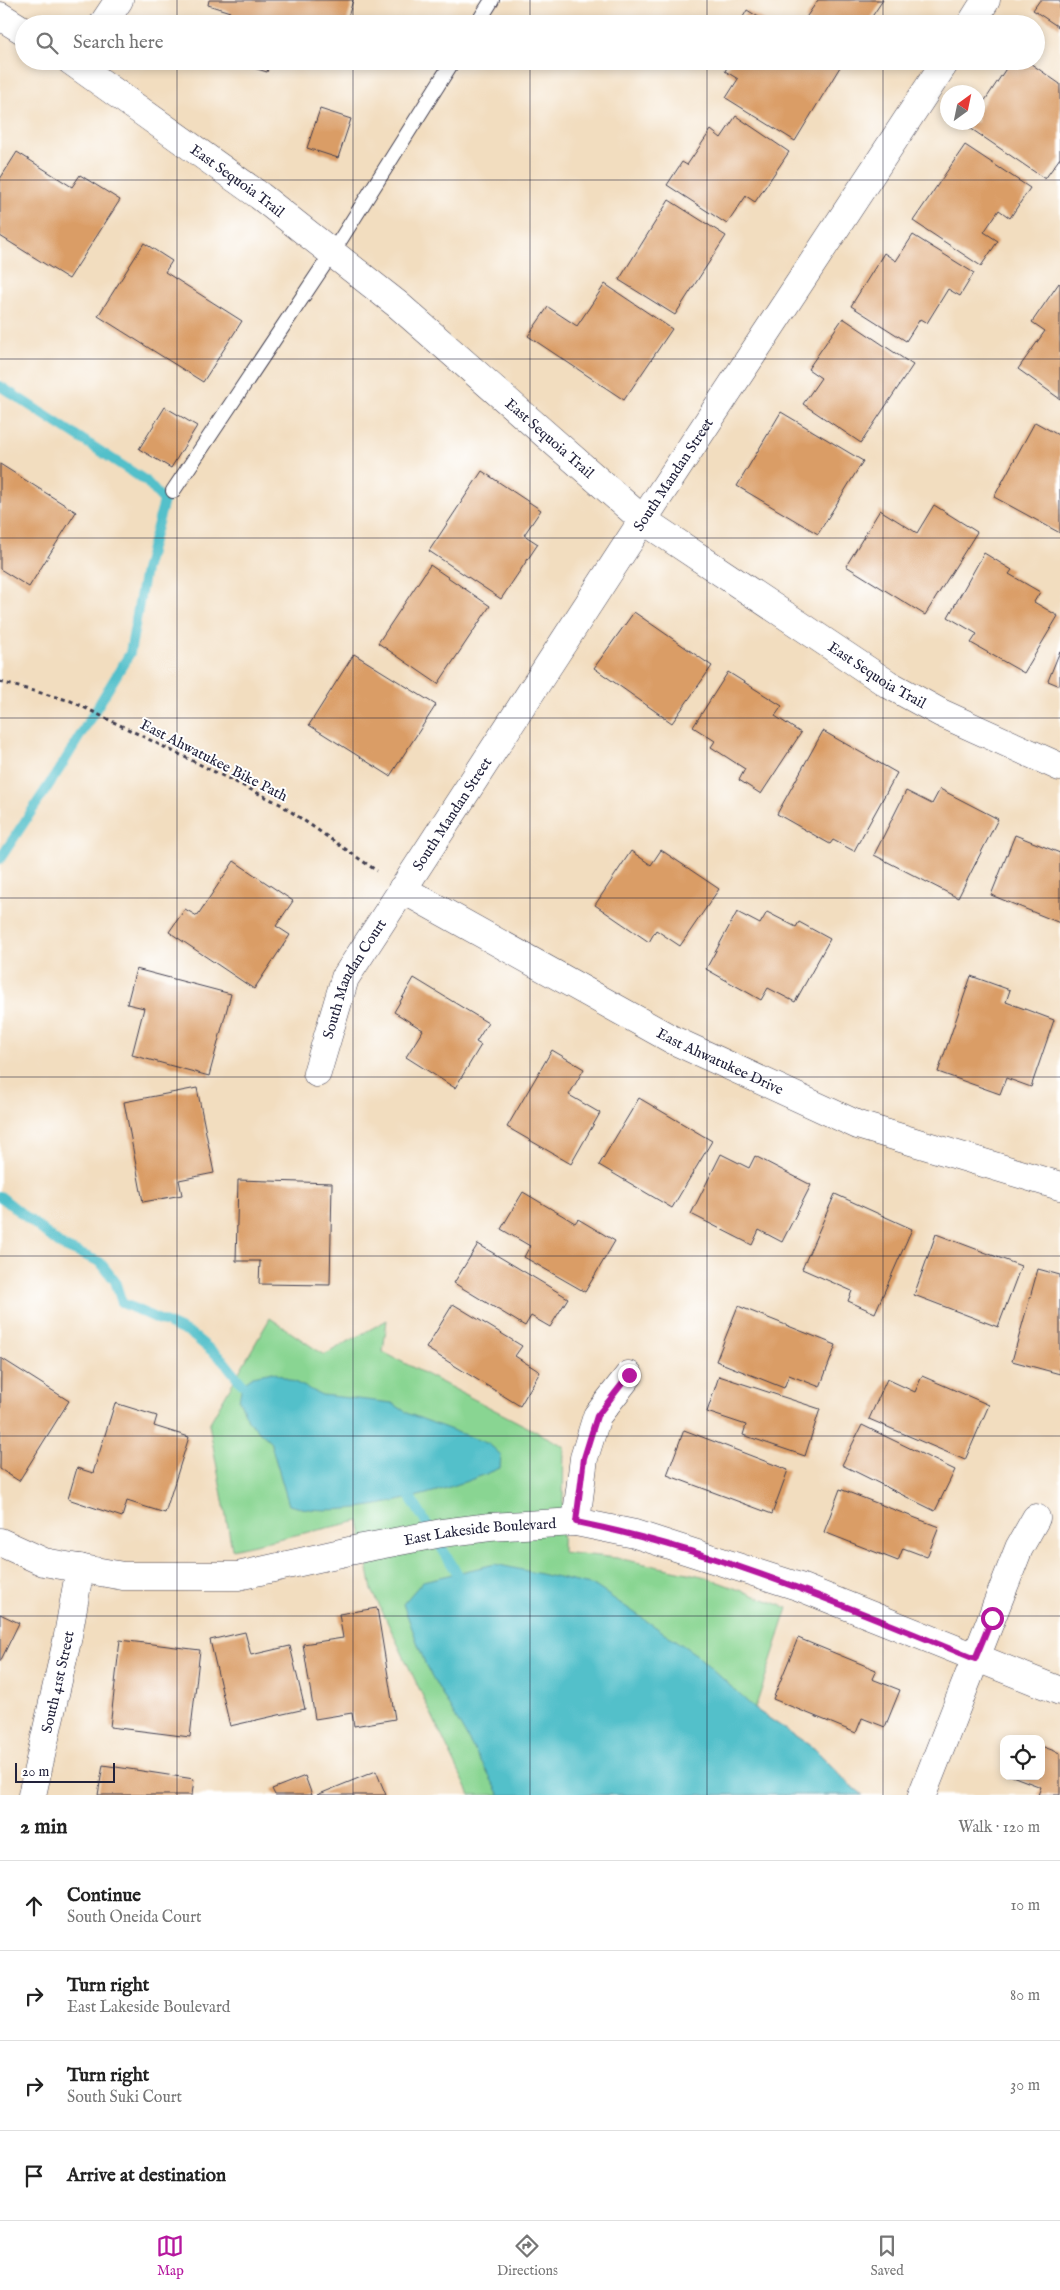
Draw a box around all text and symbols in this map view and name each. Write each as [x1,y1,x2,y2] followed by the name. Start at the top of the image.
[15,15,1045,70] search box
[33,29,61,57] icon: search
[73,31,164,55] text: Search here
[940,85,985,130] north arrow
[186,140,289,222] street label: East Sequoia Trail
[501,394,598,483] street label: East Sequoia Trail
[629,415,718,535] street label: South Mandan Street
[824,638,930,713] street label: East Sequoia Trail
[137,715,291,806] street label: East Ahwatukee Bike Path
[408,754,496,874] street label: South Mandan Street
[319,915,391,1041] street label: South Mandan Court
[653,1024,786,1099] street label: East Ahwatukee Drive
[618,1364,641,1387] route end
[402,1514,558,1550] street label: East Lakeside Boulevard
[981,1607,1004,1630] route start
[37,1630,79,1735] street label: South 41st Street
[1000,1735,1045,1780] map controls
[1000,1735,1045,1780] button: locate
[15,1760,115,1783] scale bar
[22,1763,49,1781] text: 20 m
[20,1814,67,1841] text: 2 min
[958,1818,1040,1838] text: Walk · 120 m
[67,1884,141,1908] text: Continue
[20,1892,48,1920] icon: ahead
[1010,1896,1040,1916] text: 10 m
[67,1908,202,1928] text: South Oneida Court
[67,1974,149,1998] text: Turn right
[20,1982,48,2010] icon: right
[1010,1986,1040,2006] text: 80 m
[67,1998,230,2018] text: East Lakeside Boulevard
[67,2064,149,2088] text: Turn right
[20,2072,48,2100] icon: right
[1010,2076,1040,2096] text: 30 m
[67,2088,182,2108] text: South Suki Court
[20,2162,48,2190] icon: arrive
[67,2164,226,2188] text: Arrive at destination
[156,2232,184,2280] tab: Map
[497,2232,558,2280] tab: Directions
[871,2232,904,2280] tab: Saved

